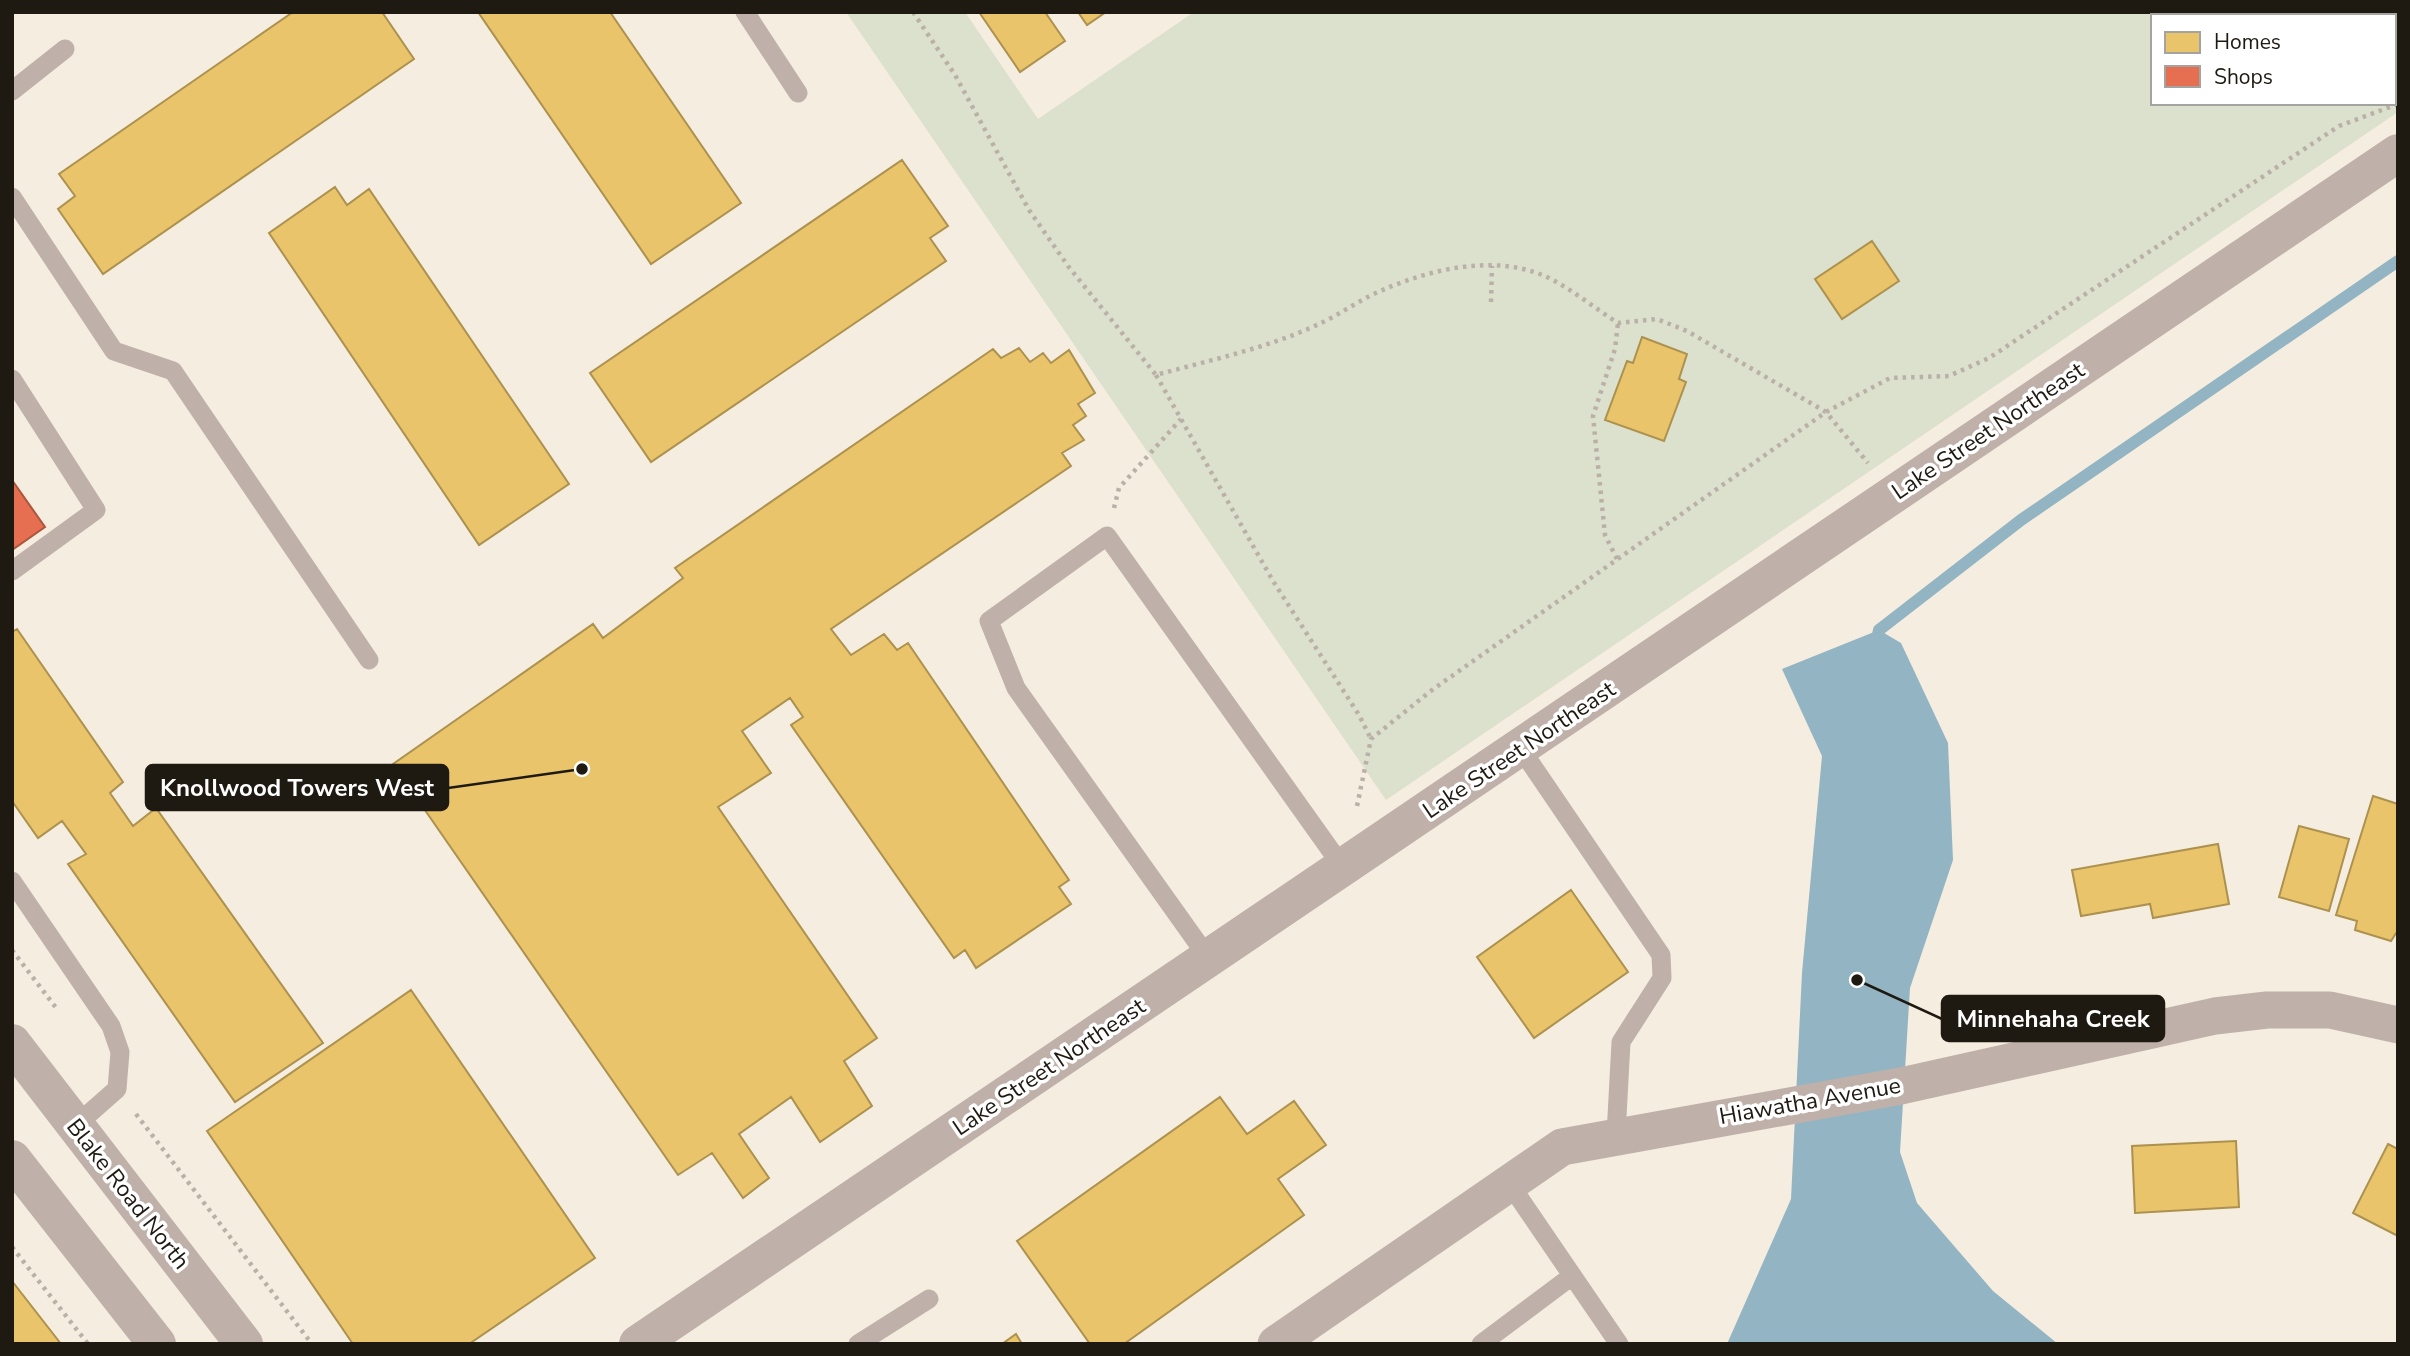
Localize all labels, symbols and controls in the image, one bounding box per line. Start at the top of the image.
legend [2151,14,2396,105]
text: Homes [2214,28,2281,56]
text: Shops [2214,63,2273,91]
street label: Lake Street Northeast [1886,354,2091,507]
street label: Lake Street Northeast [1417,673,1622,826]
callout: Knollwood Towers West [146,765,448,810]
text: Knollwood Towers West [160,772,435,804]
street label: Lake Street Northeast [947,990,1152,1143]
callout: Minnehaha Creek [1942,996,2164,1041]
text: Minnehaha Creek [1956,1003,2151,1035]
street label: Hiawatha Avenue [1717,1070,1903,1132]
street label: Blake Road North [59,1112,197,1276]

